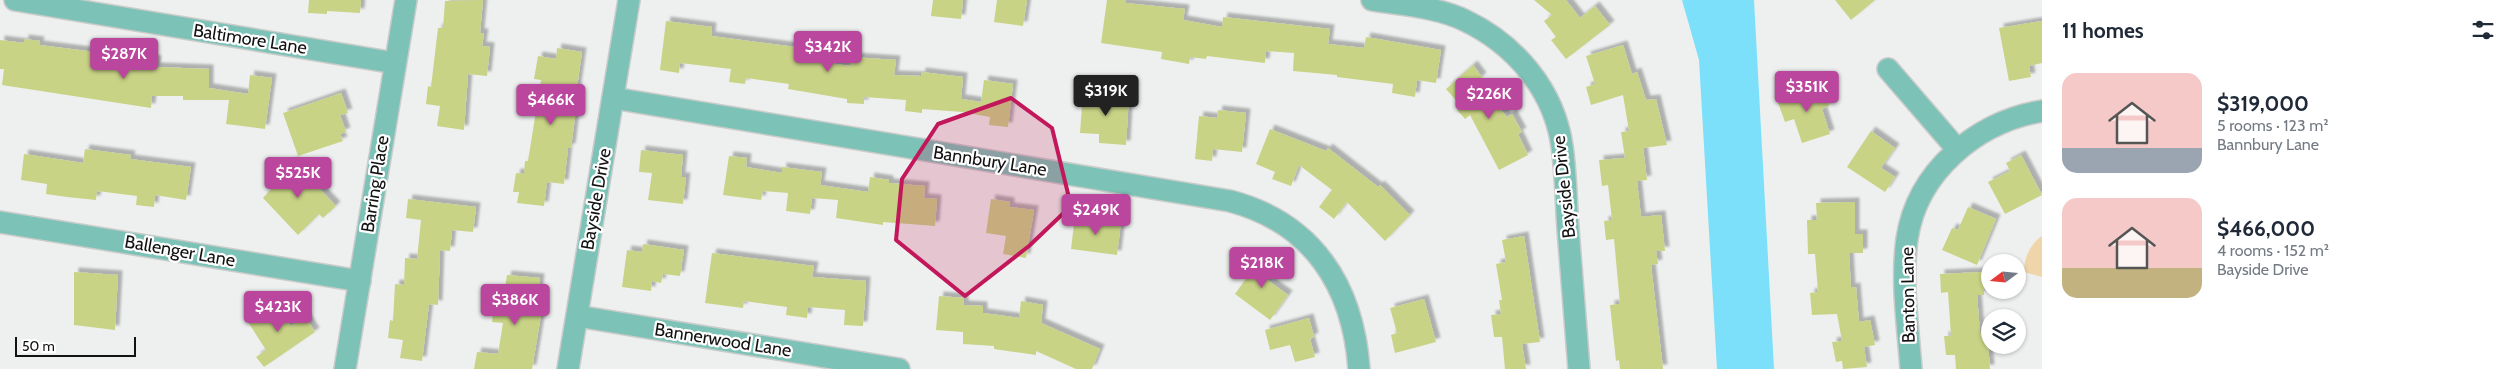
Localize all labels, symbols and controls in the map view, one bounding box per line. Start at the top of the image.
icon: filters [2469,16,2497,44]
text: 11 homes [2062,18,2144,43]
street label: Baltimore Lane [192,19,308,59]
pin: $342K [793,30,863,73]
text: $342K [805,37,851,56]
pin: $287K [89,38,159,80]
text: $287K [101,44,147,63]
pin: $351K [1772,70,1842,113]
pin: $319K [1071,74,1141,117]
text: $351K [1786,77,1828,96]
pin: $226K [1454,78,1524,120]
text: $319K [1085,81,1127,100]
pin: $466K [516,84,586,126]
text: $226K [1466,84,1512,103]
text: $466K [527,90,575,109]
text: $319,000 [2217,91,2309,116]
icon: home [2102,93,2162,153]
text: 5 rooms · 123 m² [2217,116,2329,135]
street label: Barring Place [356,134,394,234]
street label: Bayside Drive [1548,135,1580,239]
text: Bannbury Lane [2217,135,2319,154]
street label: Bannbury Lane [932,141,1048,181]
street label: Bayside Drive [576,146,616,252]
pin: $525K [263,156,333,199]
text: $525K [276,163,320,182]
pin: $249K [1061,194,1131,236]
text: $249K [1073,200,1119,219]
text: $466,000 [2217,216,2315,241]
icon: home [2102,218,2162,278]
street label: Ballenger Lane [123,230,237,272]
text: 4 rooms · 152 m² [2217,241,2329,260]
pin: $218K [1227,246,1297,289]
street label: Banton Lane [1896,247,1920,343]
text: $218K [1240,253,1284,272]
north arrow [1981,254,2026,299]
map controls [1981,254,2026,354]
text: Bayside Drive [2217,260,2309,279]
pin: $386K [480,284,550,326]
pin: $423K [243,290,313,333]
text: $386K [492,290,538,309]
text: $423K [255,297,301,316]
button: layers [1981,309,2026,354]
street label: Bannerwood Lane [653,318,793,362]
scale bar [15,334,136,357]
text: 50 m [22,337,55,355]

